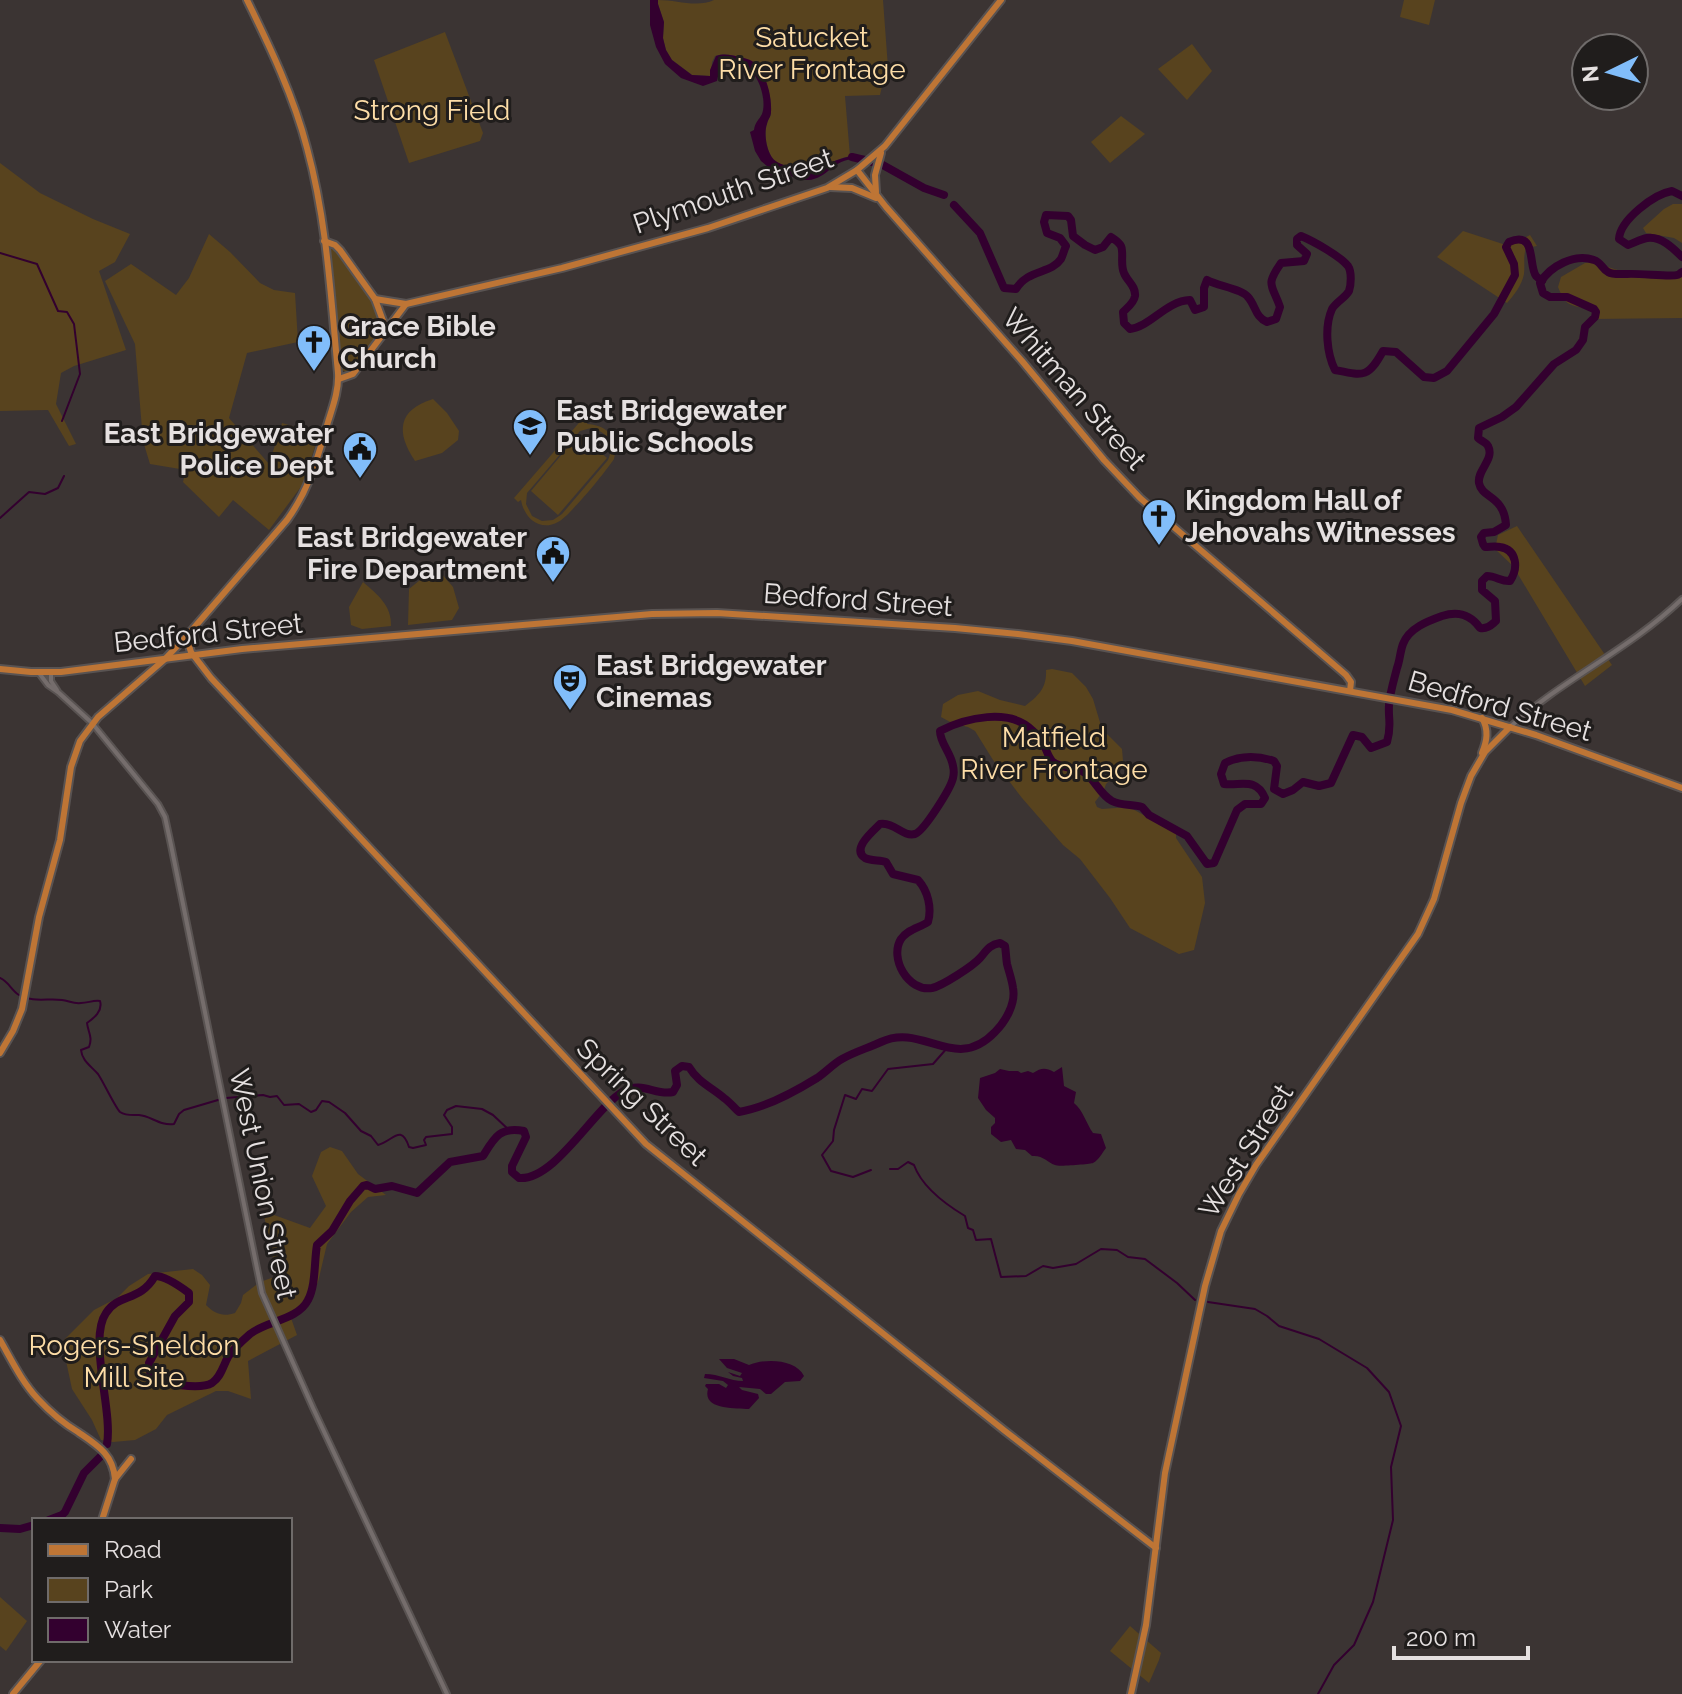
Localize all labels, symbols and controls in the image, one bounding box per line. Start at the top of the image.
park label: Satucket River Frontage [718,21,906,86]
north arrow [1570,32,1650,112]
text: N [1576,64,1604,83]
park label: Strong Field [354,94,511,127]
street label: Plymouth Street [629,141,838,241]
street label: Whitman Street [995,302,1154,477]
place label: Grace Bible Church [340,310,496,375]
church icon: Grace Bible Church [295,323,333,373]
place label: East Bridgewater Public Schools [556,394,787,459]
school or university icon: East Bridgewater Public Schools [511,407,549,457]
place label: East Bridgewater Police Dept [103,417,334,482]
public building icon: East Bridgewater Police Dept [341,430,379,480]
place label: Kingdom Hall of Jehovahs Witnesses [1185,484,1456,549]
church icon: Kingdom Hall of Jehovahs Witnesses [1140,497,1178,547]
place label: East Bridgewater Fire Department [296,521,527,586]
public building icon: East Bridgewater Fire Department [534,534,572,584]
street label: Bedford Street [762,577,954,623]
street label: Bedford Street [112,607,305,659]
place label: East Bridgewater Cinemas [596,649,827,714]
theatre icon: East Bridgewater Cinemas [551,662,589,712]
street label: Bedford Street [1404,664,1596,748]
park label: Matfield River Frontage [960,721,1148,786]
street label: Spring Street [570,1032,715,1173]
street label: West Union Street [222,1066,304,1303]
street label: West Street [1192,1077,1300,1224]
park label: Rogers-Sheldon Mill Site [28,1329,240,1394]
legend [32,1518,292,1662]
text: Road [104,1535,162,1564]
text: Park [104,1575,153,1604]
scale bar [1394,1610,1528,1660]
text: Water [104,1615,172,1644]
text: 200 m [1406,1623,1476,1652]

